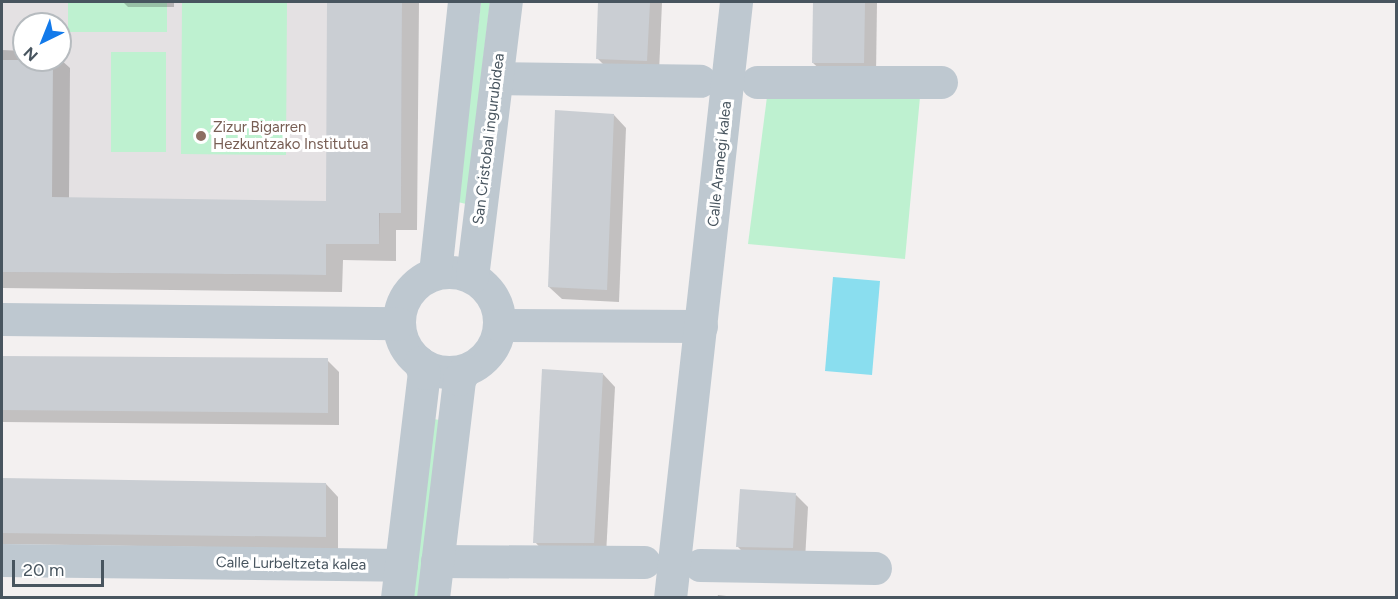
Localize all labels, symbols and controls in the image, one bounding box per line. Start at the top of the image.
north arrow [12,12,72,72]
text: N [20,43,42,65]
street label: San Cristobal ingurubidea [470,52,508,226]
street label: Calle Aranegi kalea [704,100,736,228]
place label: Zizur Bigarren Hezkuntzako Institutua [213,118,368,153]
marker: Zizur Bigarren Hezkuntzako Institutua [194,129,208,143]
scale bar [15,548,106,586]
street label: Calle Lurbeltzeta kalea [216,554,366,574]
text: 20 m [23,559,64,581]

